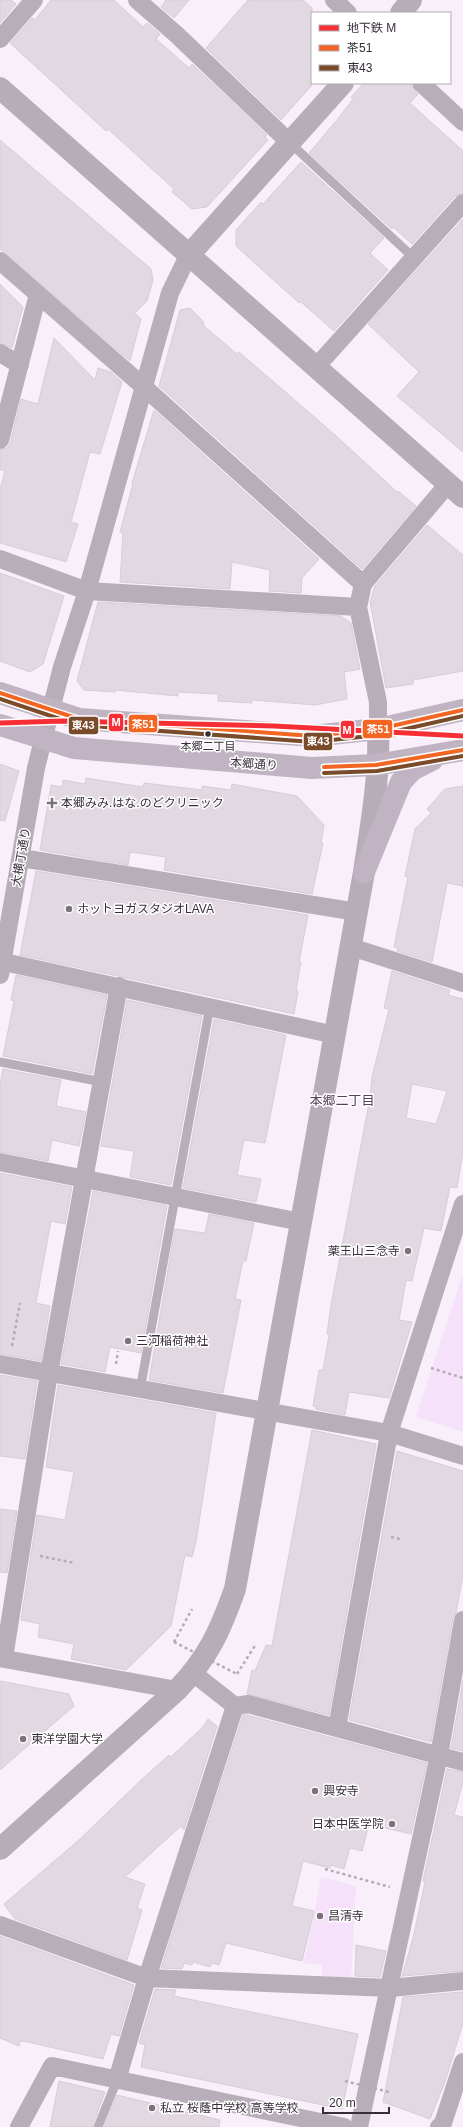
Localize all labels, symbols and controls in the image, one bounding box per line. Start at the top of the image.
legend [311,12,451,84]
text: 地下鉄 M [347,21,396,35]
text: 茶51 [347,41,373,55]
text: 東43 [347,61,373,75]
line badge: M [108,713,124,732]
line badge: 茶51 [128,714,158,733]
line badge: 東43 [68,716,99,735]
text: M [111,716,121,728]
text: 茶51 [131,718,155,730]
text: 東43 [71,719,95,731]
line badge: 茶51 [362,719,393,739]
line badge: M [340,720,355,739]
text: 茶51 [366,723,390,735]
text: M [342,724,352,736]
marker: 本郷二丁目 [203,729,213,739]
line badge: 東43 [303,732,333,751]
text: 東43 [306,735,330,747]
place label: 本郷二丁目 [181,740,236,752]
street label: 本郷通り [230,755,278,773]
place label: 本郷みみ.はな.のどクリニック [61,796,224,810]
marker: 本郷みみ.はな.のどクリニック [46,797,58,809]
street label: 大横丁通り [9,826,33,888]
place label: ホットヨガスタジオLAVA [77,902,214,916]
marker: ホットヨガスタジオLAVA [64,904,74,914]
district label: 本郷二丁目 [309,1093,375,1108]
place label: 薬王山三念寺 [328,1244,400,1258]
marker: 薬王山三念寺 [403,1246,413,1256]
place label: 三河稲荷神社 [136,1334,208,1348]
marker: 三河稲荷神社 [123,1336,133,1346]
place label: 東洋学園大学 [31,1732,103,1746]
marker: 東洋学園大学 [18,1734,28,1744]
place label: 興安寺 [323,1784,359,1798]
marker: 興安寺 [310,1786,320,1796]
place label: 日本中医学院 [312,1817,384,1831]
marker: 日本中医学院 [387,1819,397,1829]
place label: 昌清寺 [328,1909,364,1923]
marker: 昌清寺 [315,1911,325,1921]
scale bar [323,2089,389,2115]
text: 20 m [329,2096,356,2110]
place label: 私立 桜蔭中学校 高等学校 [160,2101,299,2115]
marker: 私立 桜蔭中学校 高等学校 [147,2103,157,2113]

